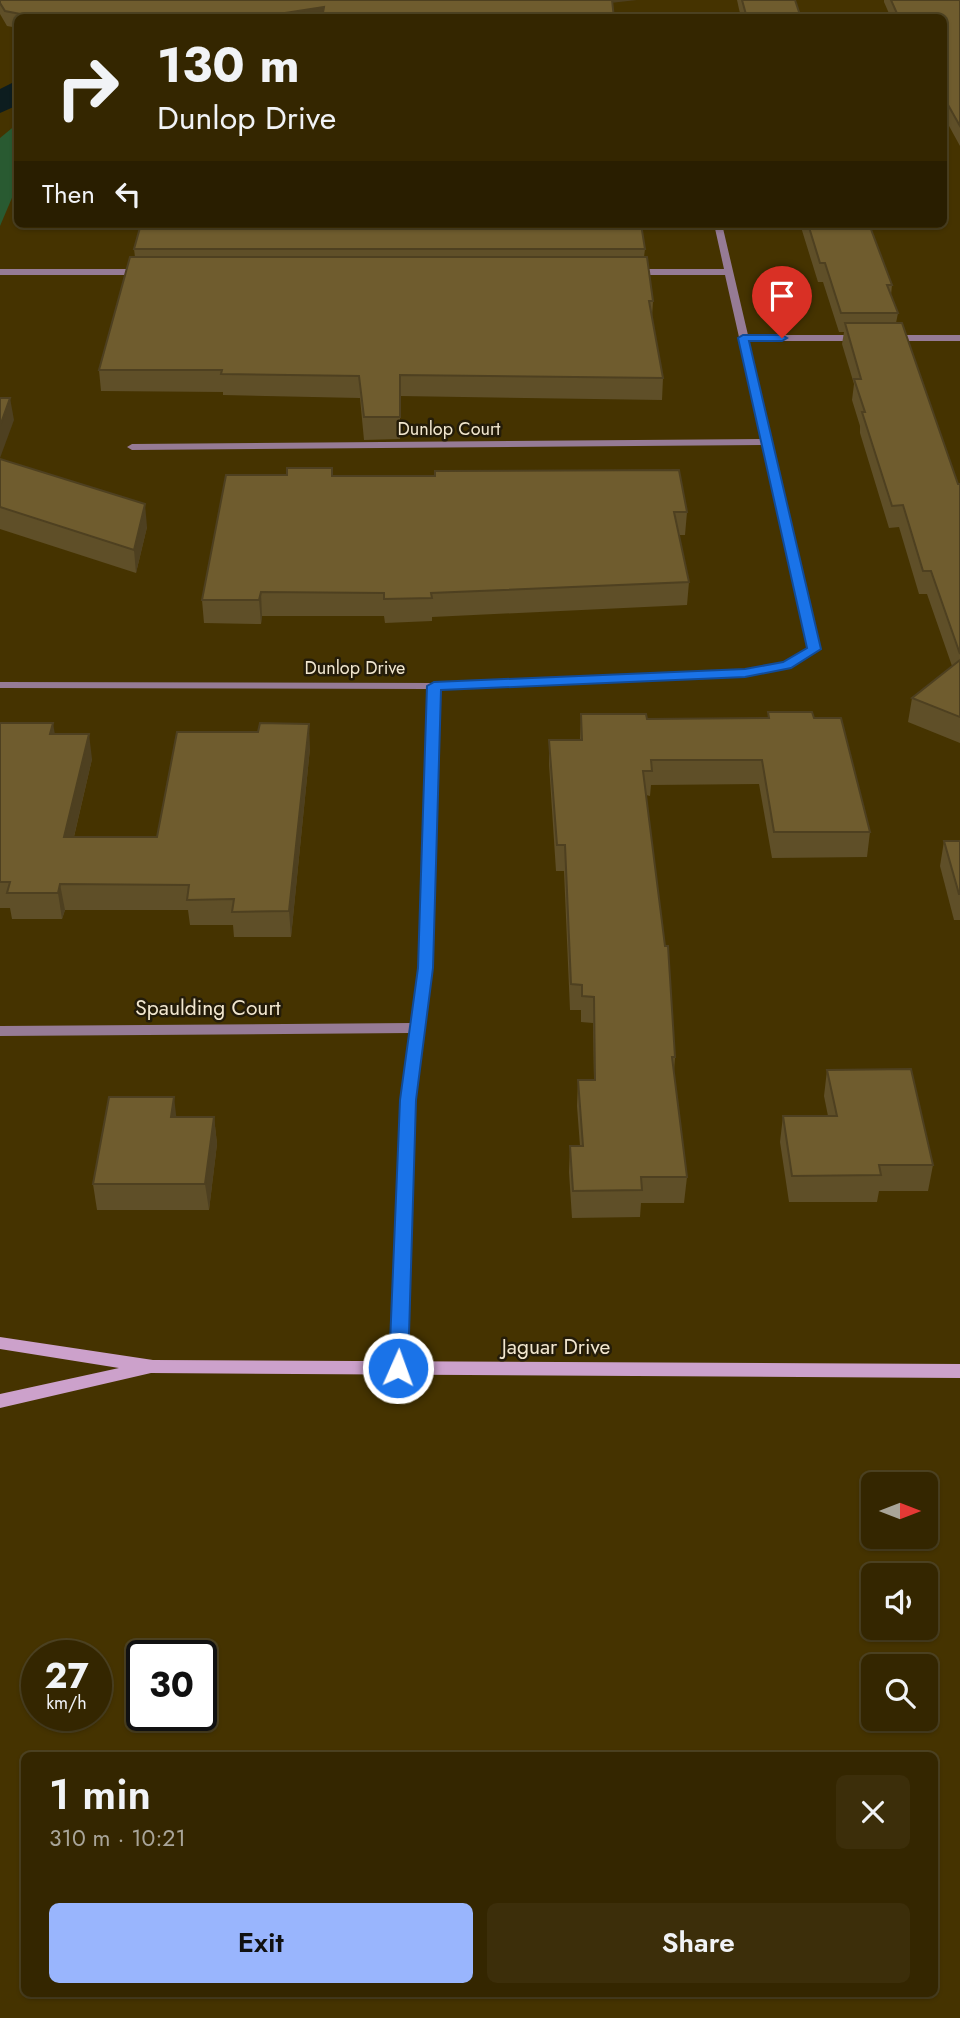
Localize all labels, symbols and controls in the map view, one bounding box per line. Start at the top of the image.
text: 130 m [157,30,300,100]
icon: right [42,42,133,133]
text: Dunlop Drive [157,95,336,141]
text: Then [42,175,95,213]
icon: left [109,175,147,213]
pin [752,266,812,338]
icon: arrive [763,277,801,315]
street label: Dunlop Court [398,416,501,442]
street label: Dunlop Drive [305,655,405,681]
street label: Spaulding Court [135,993,281,1023]
position arrow [361,1331,435,1405]
street label: Jaguar Drive [499,1332,610,1362]
north arrow [861,1472,938,1549]
map controls [861,1472,938,1731]
button: sound [861,1563,938,1640]
speed limit sign: 30 [126,1640,217,1731]
text: 27 [44,1651,89,1701]
button: search [861,1654,938,1731]
text: km/h [46,1690,87,1716]
text: 1 min [49,1764,151,1825]
button: close [836,1775,910,1849]
text: 310 m · 10:21 [49,1821,186,1855]
button: Exit [49,1903,473,1983]
button: Share [487,1903,910,1983]

